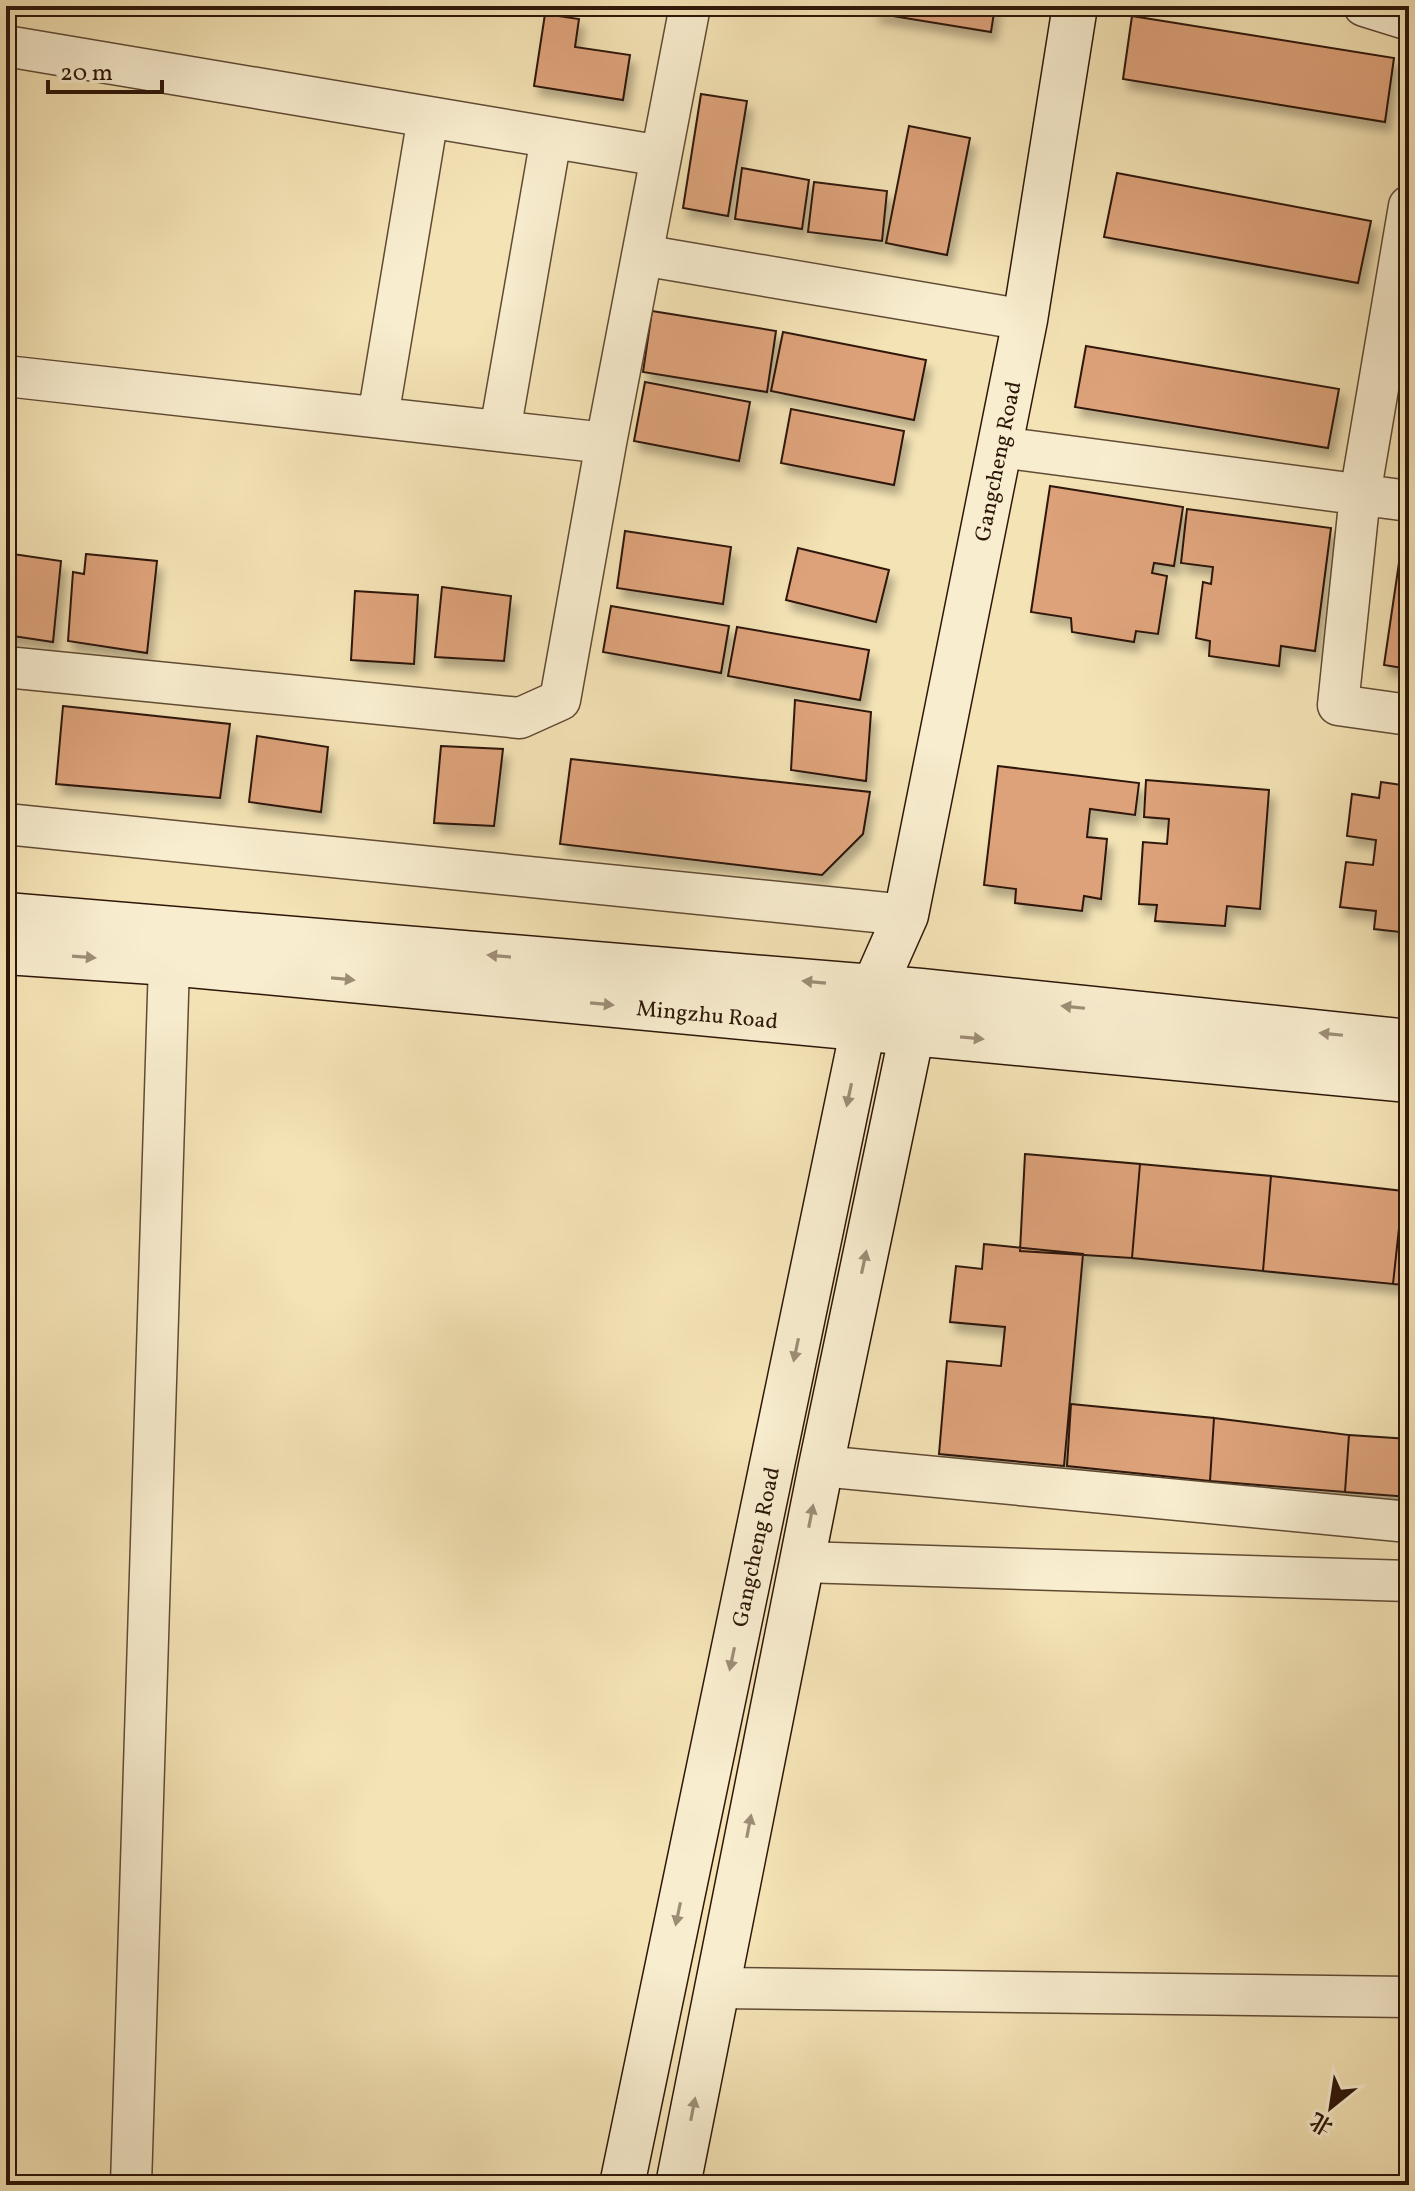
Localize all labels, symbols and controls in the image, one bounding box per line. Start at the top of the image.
scale bar [48,44,162,94]
text: 20 m [60,57,113,91]
street label: Gangcheng Road [968,379,1030,544]
one-way arrow [486,949,511,962]
one-way arrow [72,951,97,964]
one-way arrow [331,973,356,986]
one-way arrow [801,976,826,989]
street label: Mingzhu Road [635,994,779,1038]
one-way arrow [590,997,615,1010]
one-way arrow [1060,1000,1085,1013]
one-way arrow [1318,1027,1343,1040]
one-way arrow [960,1032,985,1045]
one-way arrow [842,1083,855,1108]
one-way arrow [858,1249,871,1274]
one-way arrow [789,1338,802,1363]
street label: Gangcheng Road [726,1464,789,1630]
one-way arrow [806,1504,818,1529]
one-way arrow [725,1647,737,1672]
one-way arrow [744,1813,756,1838]
one-way arrow [671,1901,684,1926]
north arrow [1291,2067,1371,2147]
one-way arrow [687,2096,700,2121]
text: 北 [1305,2103,1340,2141]

